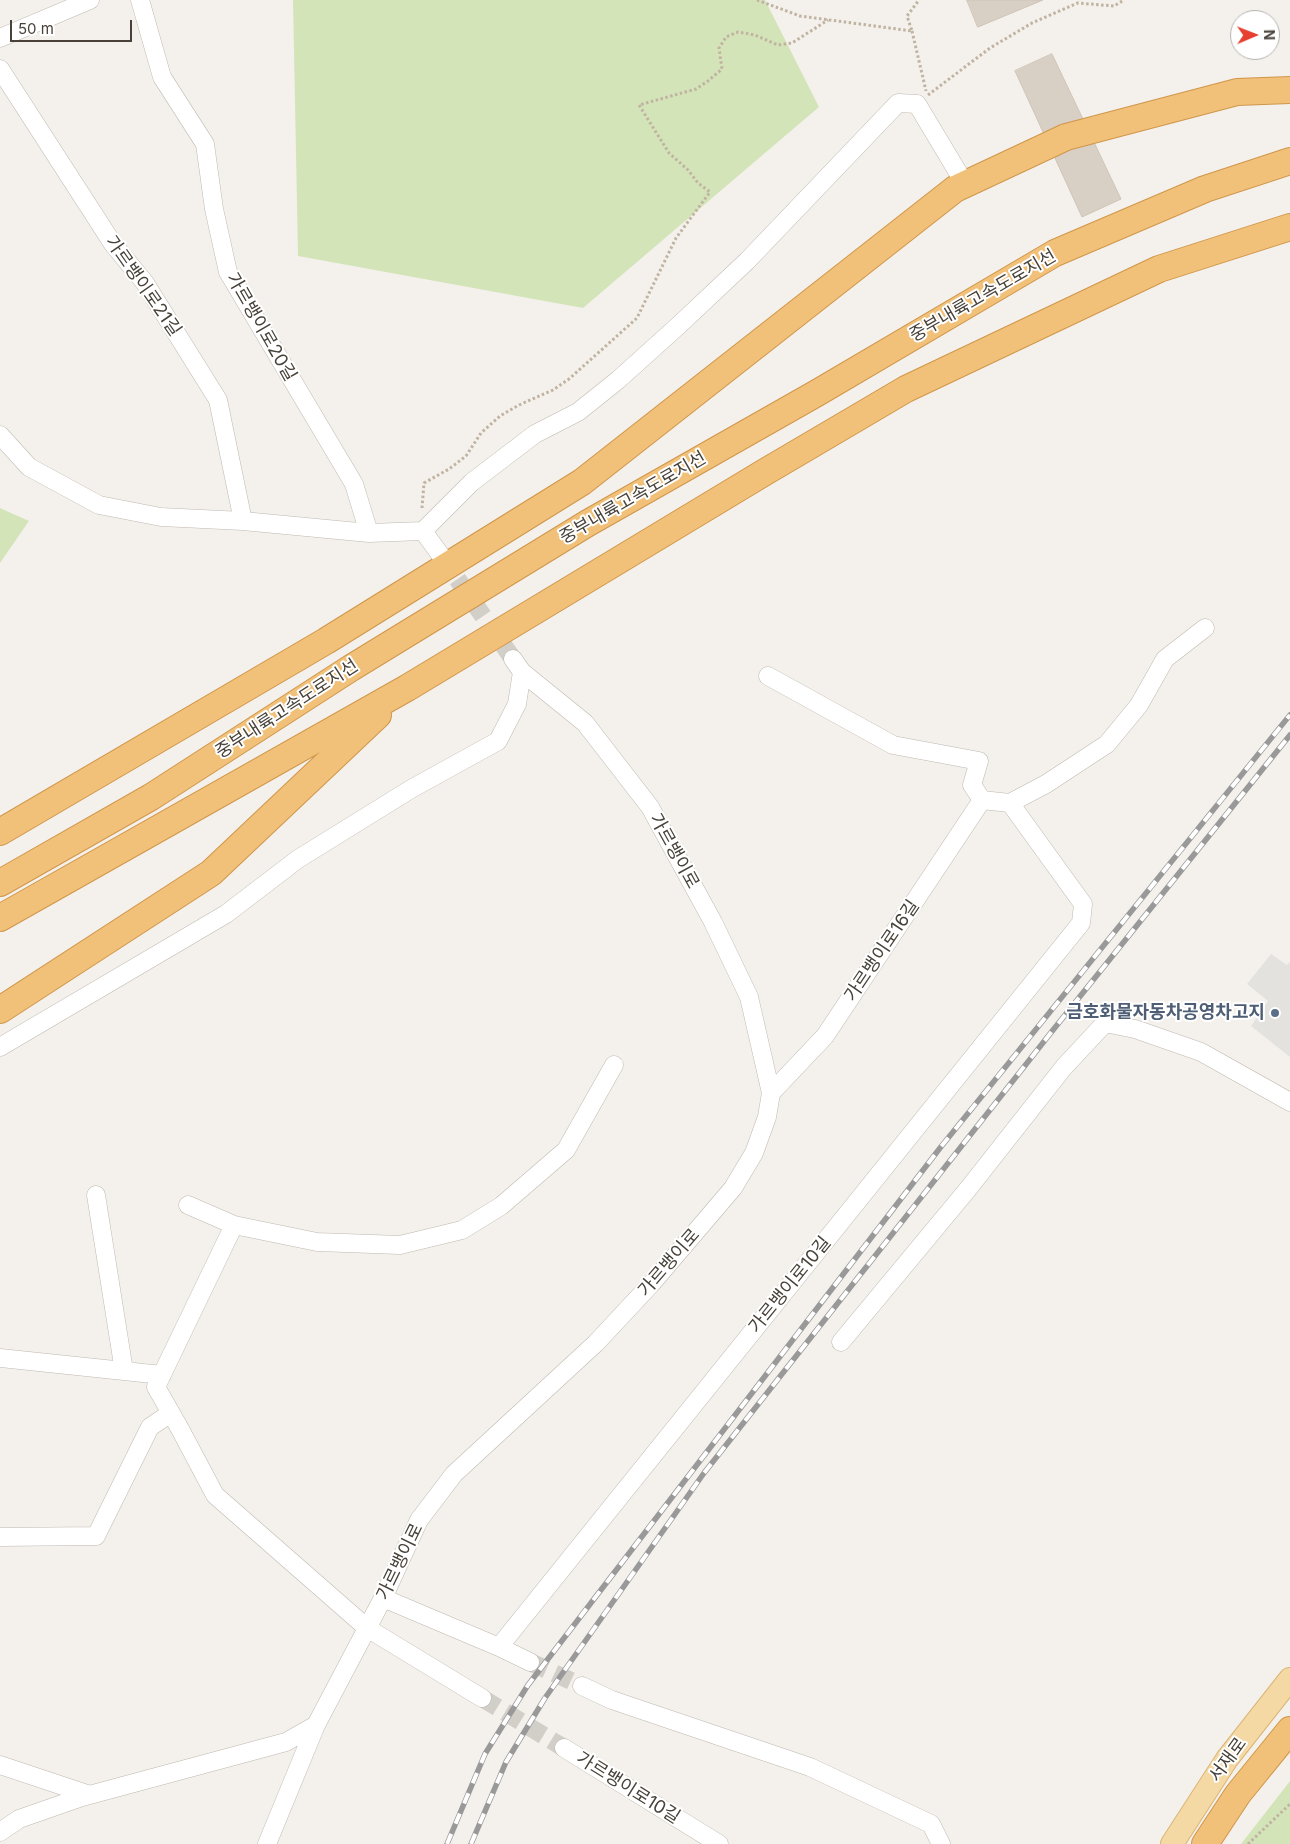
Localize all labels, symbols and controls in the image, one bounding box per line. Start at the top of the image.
scale bar [12,10,135,42]
north arrow [1230,10,1280,60]
text: 50 m [18,19,54,38]
text: N [1261,29,1278,40]
street label: 가르뱅이로21길 [100,232,186,340]
street label: 중부내륙고속도로지선 [906,245,1060,347]
street label: 가르뱅이로20길 [221,269,301,385]
street label: 중부내륙고속도로지선 [556,447,710,549]
street label: 중부내륙고속도로지선 [212,655,362,763]
street label: 가르뱅이로 [644,810,704,892]
street label: 가르뱅이로16길 [840,896,924,1006]
place label: 금호화물자동차공영차고지 [1066,1002,1265,1024]
marker: 금호화물자동차공영차고지 [1269,1007,1281,1019]
street label: 가르뱅이로 [634,1225,704,1301]
street label: 가르뱅이로10길 [744,1232,836,1338]
street label: 가르뱅이로 [372,1520,428,1604]
street label: 서재로 [1205,1734,1251,1786]
street label: 가르뱅이로10길 [572,1748,684,1828]

